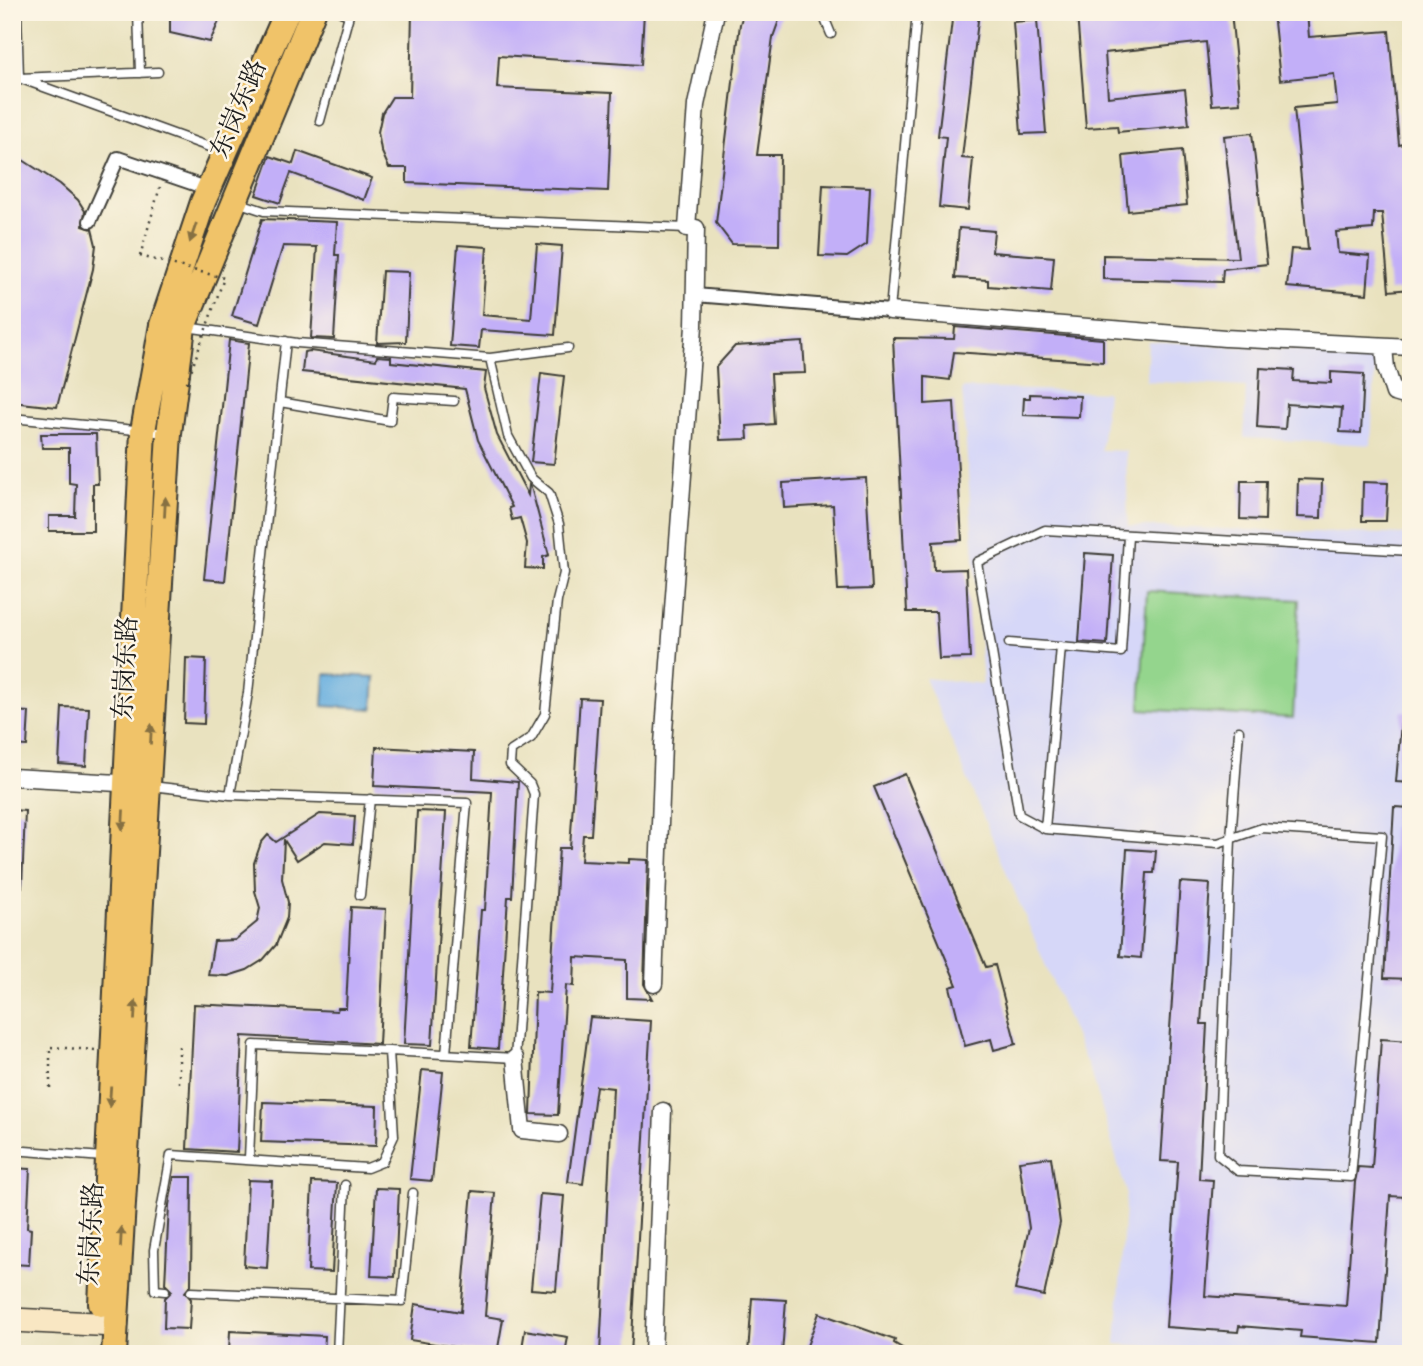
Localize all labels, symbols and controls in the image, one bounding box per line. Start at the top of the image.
street label: 东岗东路 [203,55,275,163]
one-way arrow [187,222,198,243]
one-way arrow [160,495,171,517]
street label: 东岗东路 [107,615,145,721]
one-way arrow [146,722,157,744]
one-way arrow [118,810,129,832]
one-way arrow [130,998,141,1020]
one-way arrow [104,1086,115,1108]
street label: 东岗东路 [73,1181,111,1287]
one-way arrow [116,1225,127,1247]

